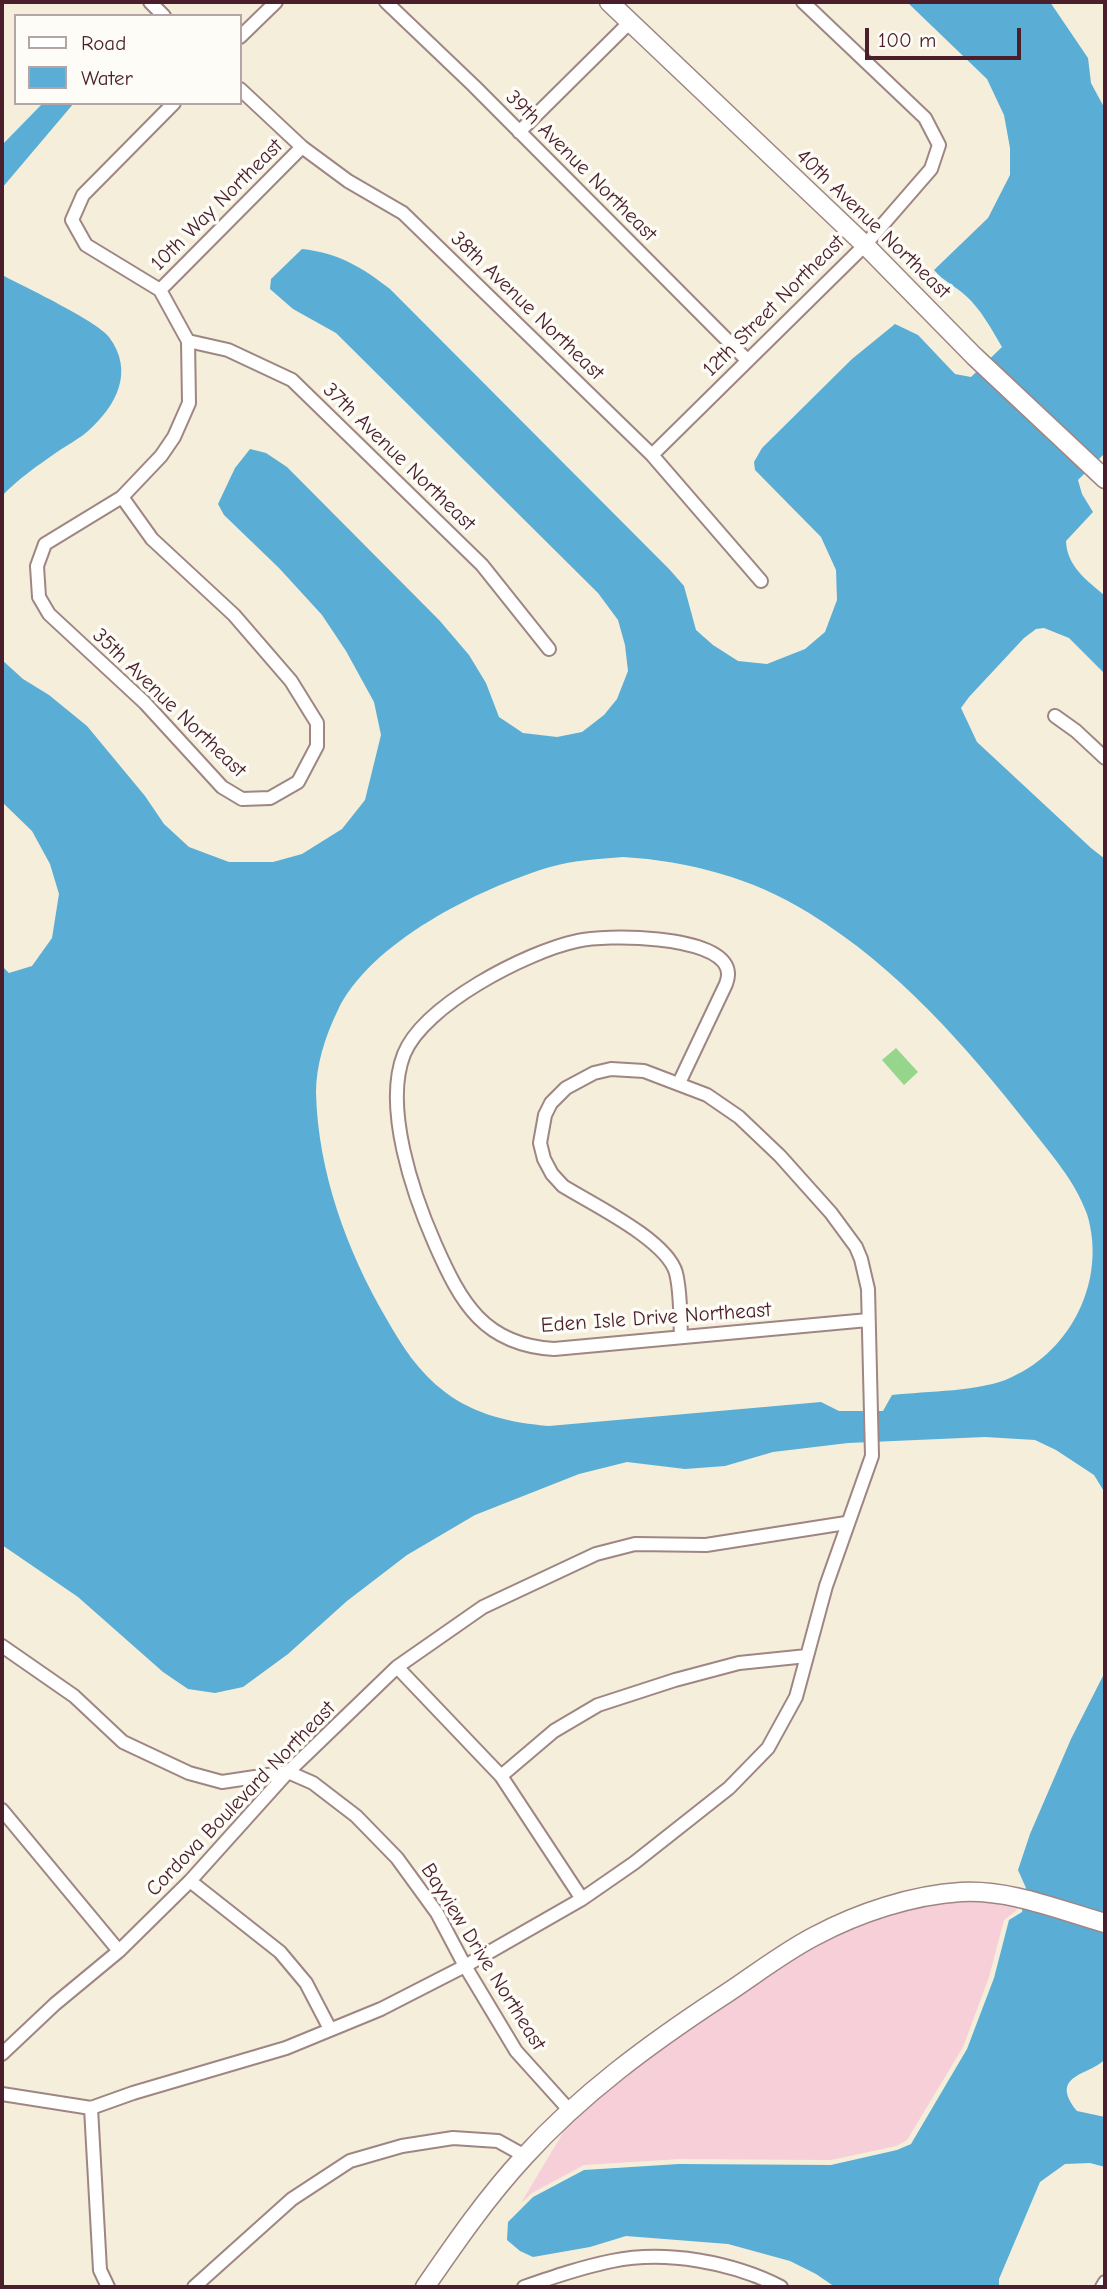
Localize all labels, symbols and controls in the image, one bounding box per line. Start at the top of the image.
legend [14,14,242,105]
scale bar [869,14,1025,58]
text: 100 m [878,28,936,52]
text: Road [81,31,126,55]
text: Water [81,66,133,90]
street label: 39th Avenue Northeast [500,85,662,247]
street label: 10th Way Northeast [146,134,288,276]
street label: 40th Avenue Northeast [791,144,955,304]
street label: 38th Avenue Northeast [445,226,609,386]
street label: 12th Street Northeast [698,230,850,382]
street label: 37th Avenue Northeast [317,378,481,536]
street label: 35th Avenue Northeast [87,623,251,783]
street label: Eden Isle Drive Northeast [540,1297,772,1339]
street label: Cordova Boulevard Northeast [141,1696,341,1902]
street label: Bayview Drive Northeast [415,1859,551,2055]

